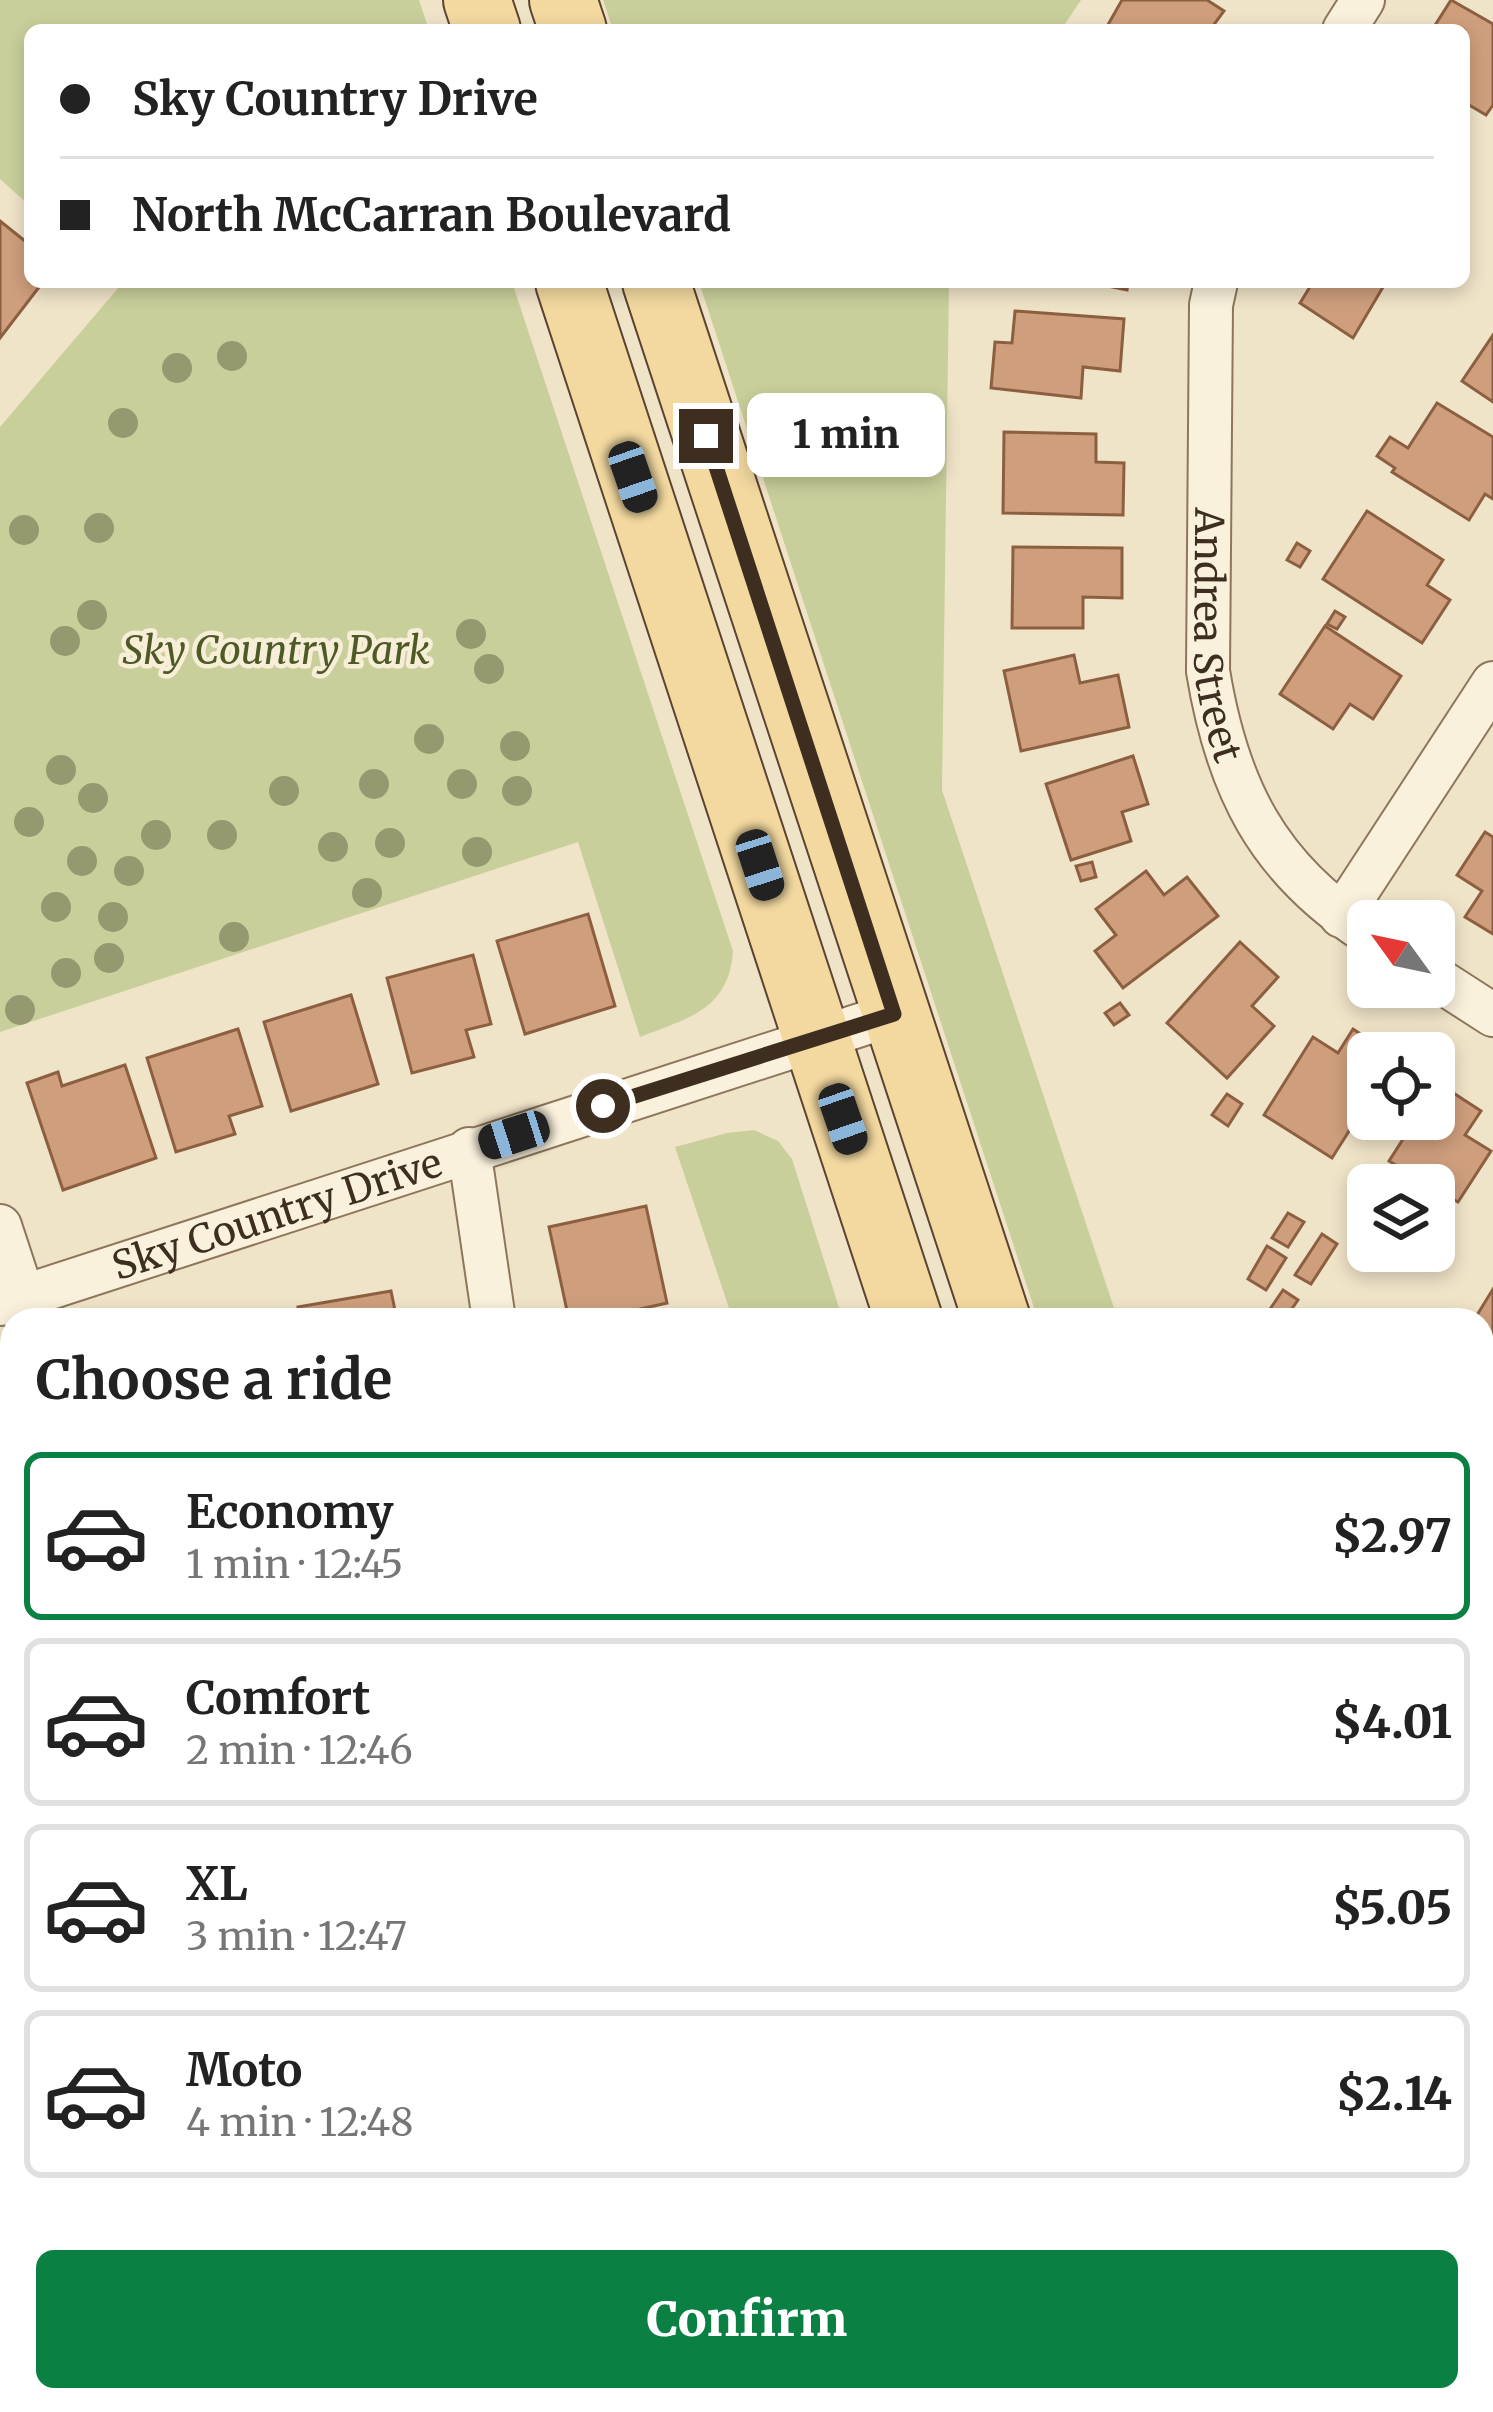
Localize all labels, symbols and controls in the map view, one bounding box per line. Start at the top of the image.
text: Sky Country Drive [132,71,538,127]
text: North McCarran Boulevard [132,187,731,243]
callout: 1 min [748,394,946,478]
route end [679,409,733,463]
text: 1 min [793,410,899,459]
car [604,437,662,517]
street label: Andrea Street [1183,506,1253,768]
park label: Sky Country Park [122,626,430,675]
car [732,825,788,905]
north arrow [1347,900,1455,1008]
map controls [1347,900,1455,1272]
button: locate [1347,1032,1455,1140]
route start [576,1079,630,1133]
car [814,1079,872,1159]
car [474,1107,554,1163]
street label: Sky Country Drive [106,1138,448,1291]
button: layers [1347,1164,1455,1272]
text: Choose a ride [36,1346,392,1414]
icon: car [42,1482,150,1590]
text: Economy [186,1484,394,1540]
text: $2.97 [1332,1508,1452,1564]
text: 1 min · 12:45 [186,1540,403,1589]
icon: car [42,1668,150,1776]
text: Comfort [186,1670,370,1726]
text: $4.01 [1332,1694,1452,1750]
text: 2 min · 12:46 [186,1726,413,1775]
icon: car [42,1854,150,1962]
text: XL [186,1856,248,1912]
text: $5.05 [1332,1880,1452,1936]
text: 3 min · 12:47 [186,1912,407,1961]
icon: car [42,2040,150,2148]
text: Moto [186,2042,302,2098]
text: $2.14 [1336,2066,1452,2122]
text: 4 min · 12:48 [186,2098,414,2147]
button: Confirm [36,2250,1458,2388]

